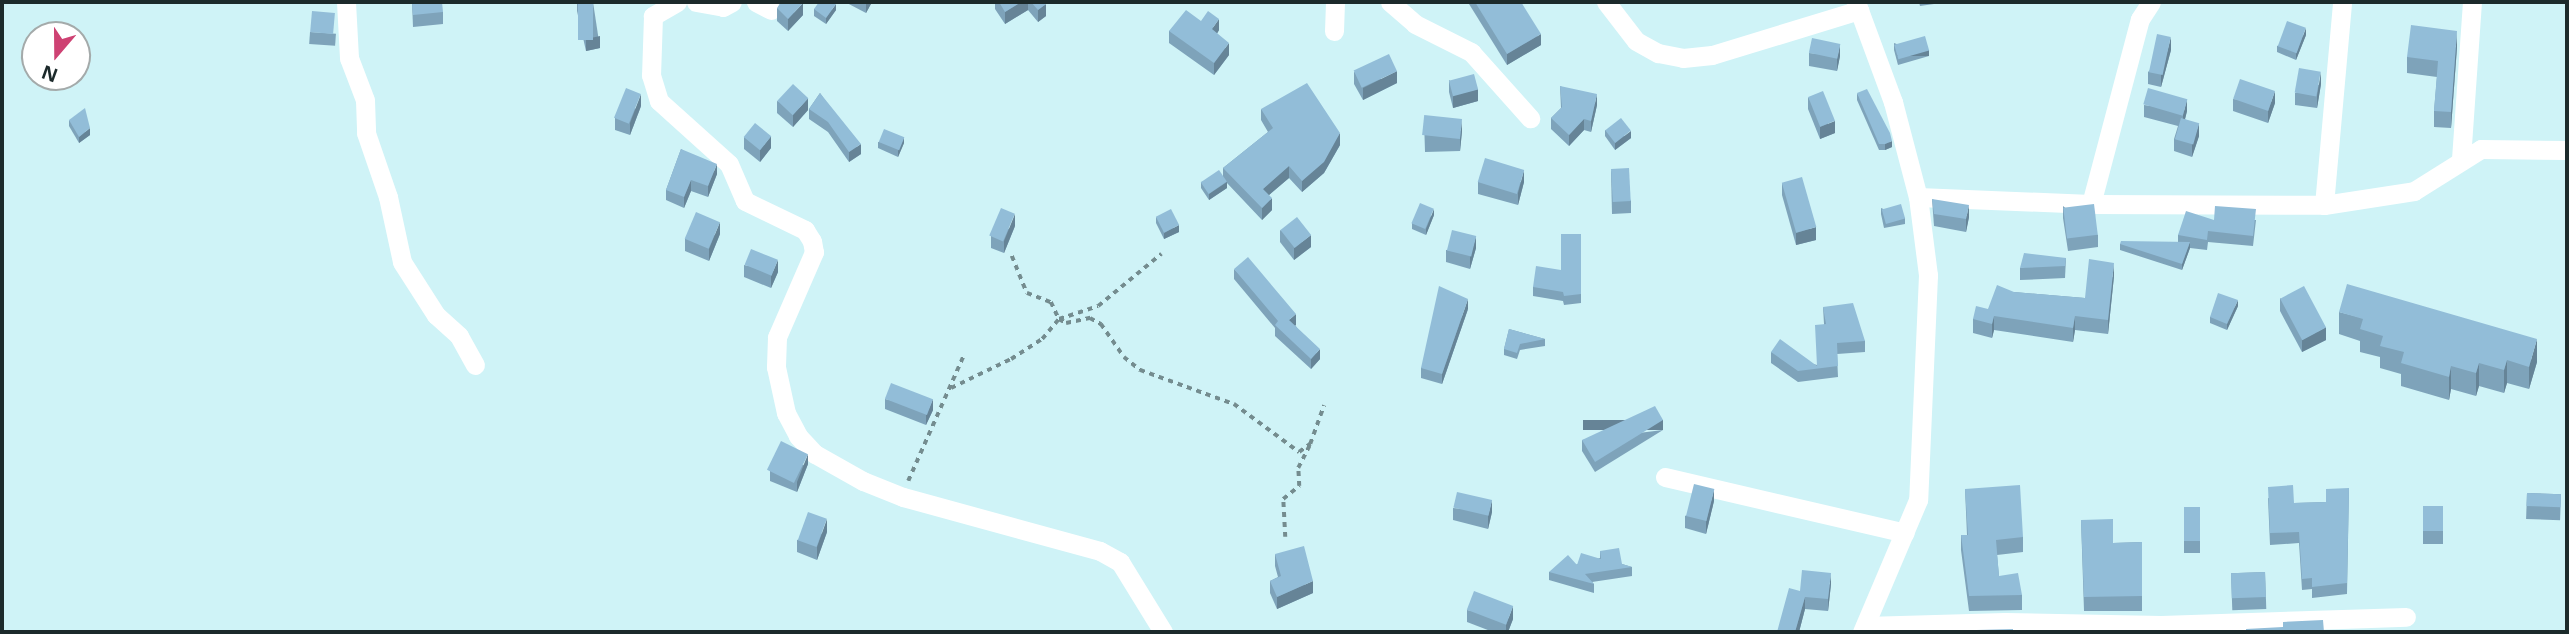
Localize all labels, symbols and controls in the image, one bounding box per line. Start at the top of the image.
north arrow [21,21,91,91]
text: N [38,59,61,89]

